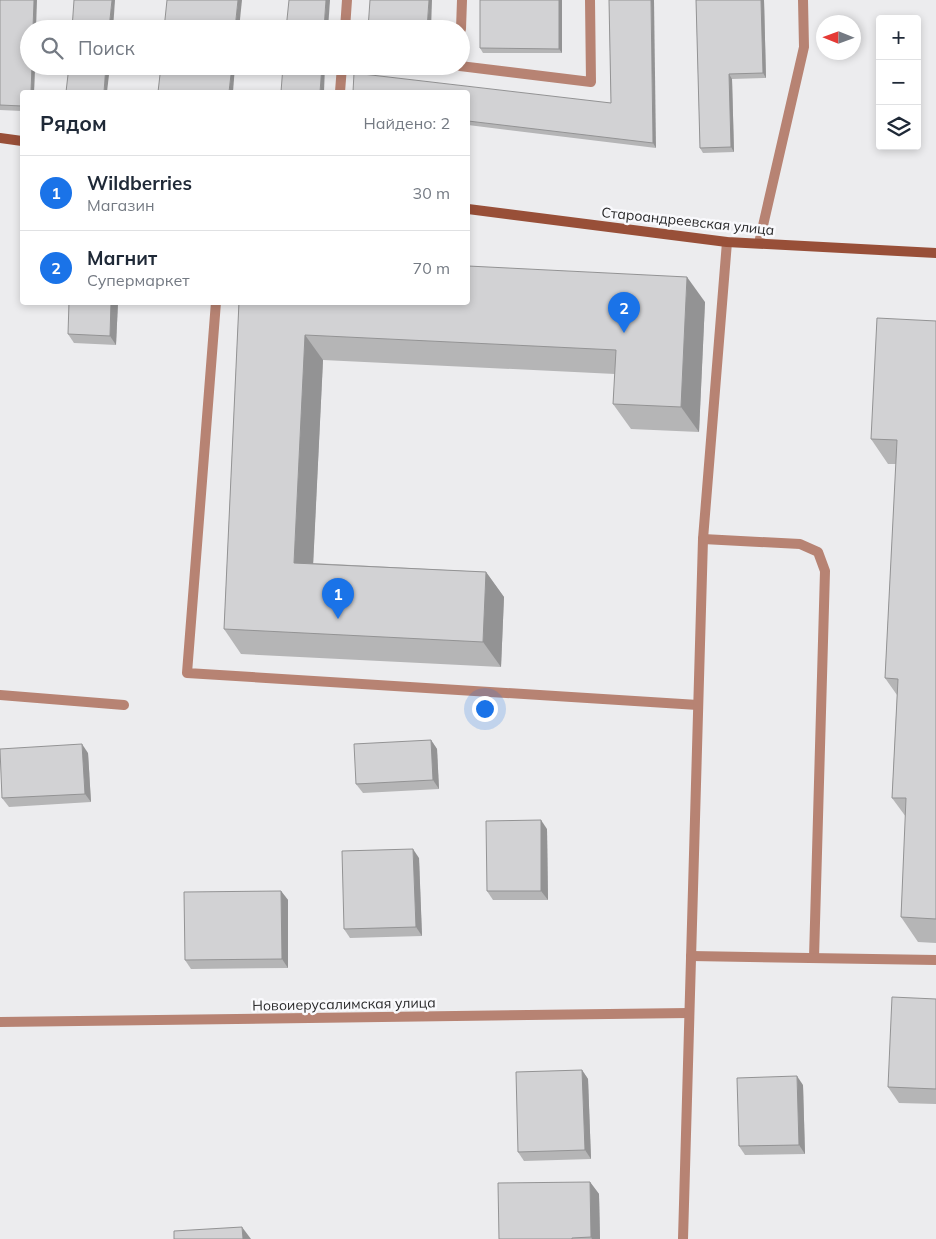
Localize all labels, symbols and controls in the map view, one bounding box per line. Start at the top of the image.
north arrow [816,15,861,60]
map controls [876,15,921,150]
button: + [876,15,921,60]
search box [20,20,470,75]
icon: search [38,34,66,62]
text: Поиск [78,36,135,60]
button: − [876,60,921,105]
button: layers [876,105,921,150]
text: Рядом [40,110,107,136]
text: Найдено: 2 [364,113,450,133]
text: Wildberries [87,171,192,195]
text: 1 [51,183,61,203]
text: 30 m [413,183,450,203]
text: Магазин [87,195,155,215]
street label: Староандреевская улица [601,203,775,239]
text: Магнит [87,246,157,270]
text: 2 [51,258,61,278]
text: 70 m [413,258,450,278]
text: Супермаркет [87,270,190,290]
pin: 2 [608,292,640,333]
pin: 1 [322,578,354,619]
your location [472,696,498,722]
street label: Новоиерусалимская улица [252,993,436,1015]

